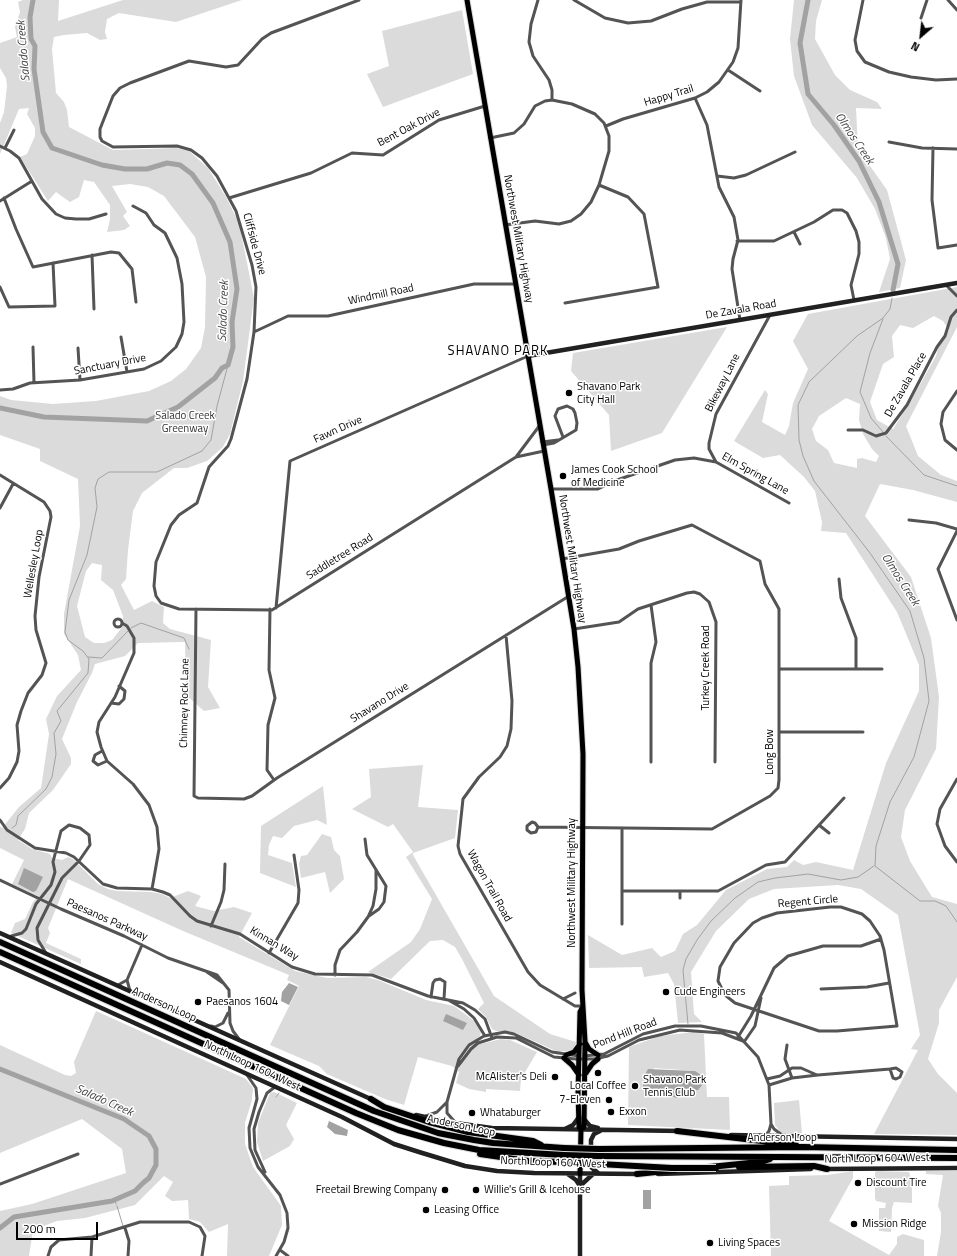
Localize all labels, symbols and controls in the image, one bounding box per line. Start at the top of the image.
north arrow [901,16,941,56]
water label: Salado Creek [14,20,34,82]
text: N [908,38,922,55]
street label: Happy Trail [643,82,695,110]
street label: Bent Oak Drive [375,106,443,150]
water label: Olmos Creek [831,110,877,168]
street label: Northwest Military Highway [500,174,536,304]
street label: Cliffside Drive [239,212,269,276]
water label: Salado Creek [216,280,232,342]
street label: Windmill Road [347,282,415,308]
street label: De Zavala Road [705,297,777,323]
district label: SHAVANO PARK [448,344,548,360]
street label: De Zavala Place [882,350,930,420]
street label: Sanctuary Drive [73,352,147,378]
street label: Bikeway Lane [703,352,743,414]
place label: Shavano Park City Hall [577,380,640,406]
marker: Shavano Park City Hall [564,388,574,398]
park label: Salado Creek Greenway [155,409,215,435]
street label: Fawn Drive [312,413,364,447]
street label: Elm Spring Lane [719,450,791,498]
place label: James Cook School of Medicine [571,463,658,489]
marker: James Cook School of Medicine [558,471,568,481]
street label: Northwest Military Highway [555,494,589,624]
street label: Wellesley Loop [21,529,47,599]
street label: Saddletree Road [304,531,376,583]
water label: Olmos Creek [878,551,922,609]
street label: Turkey Creek Road [699,625,713,711]
street label: Chimney Rock Lane [178,658,192,748]
street label: Shavano Drive [348,680,412,726]
street label: Long Bow [763,729,777,775]
street label: Northwest Military Highway [565,818,579,948]
street label: Wagon Trail Road [464,848,514,924]
street label: Regent Circle [777,893,839,911]
street label: Paesanos Parkway [64,896,150,944]
street label: Kinnan Way [247,924,301,964]
street label: Anderson Loop [130,985,198,1025]
place label: Cude Engineers [674,985,745,999]
marker: Cude Engineers [661,987,671,997]
place label: Paesanos 1604 [206,995,278,1009]
marker: Paesanos 1604 [193,997,203,1007]
street label: Pond Hill Road [591,1016,659,1052]
street label: North Loop 1604 West [201,1038,303,1094]
marker: Local Coffee [593,1068,603,1078]
place label: McAlister's Deli [476,1070,547,1084]
marker: McAlister's Deli [550,1072,560,1082]
place label: Shavano Park Tennis Club [643,1073,706,1099]
place label: Local Coffee [570,1079,626,1093]
marker: Shavano Park Tennis Club [630,1081,640,1091]
water label: Salado Creek [73,1082,135,1120]
place label: 7-Eleven [559,1093,601,1107]
marker: 7-Eleven [604,1095,614,1105]
place label: Exxon [619,1105,647,1119]
place label: Whataburger [480,1106,541,1120]
marker: Exxon [606,1107,616,1117]
marker: Whataburger [467,1108,477,1118]
street label: Anderson Loop [426,1112,496,1140]
street label: Anderson Loop [747,1131,817,1145]
street label: North Loop 1604 West [824,1151,930,1167]
street label: North Loop 1604 West [500,1155,606,1171]
place label: Discount Tire [866,1176,927,1190]
marker: Discount Tire [853,1178,863,1188]
place label: Freetail Brewing Company [316,1183,437,1197]
place label: Willie's Grill & Icehouse [484,1183,590,1197]
marker: Freetail Brewing Company [440,1185,450,1195]
marker: Willie's Grill & Icehouse [471,1185,481,1195]
place label: Leasing Office [434,1203,499,1217]
marker: Leasing Office [421,1205,431,1215]
scale bar [18,1214,100,1240]
place label: Mission Ridge [862,1217,927,1231]
text: 200 m [23,1219,56,1238]
marker: Mission Ridge [849,1219,859,1229]
place label: Living Spaces [718,1236,780,1250]
marker: Living Spaces [705,1238,715,1248]

